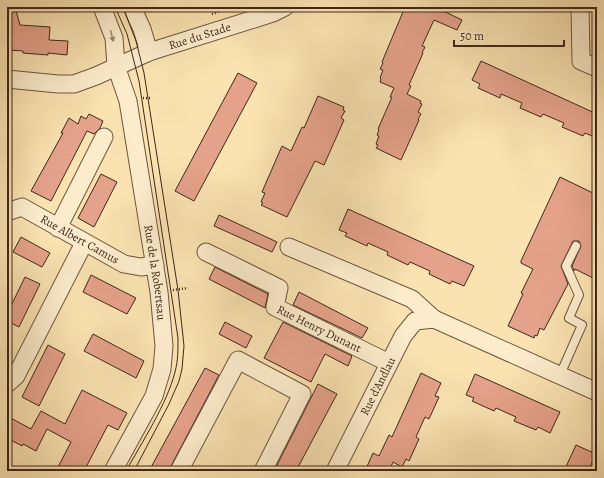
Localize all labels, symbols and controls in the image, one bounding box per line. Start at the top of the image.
street label: Rue du Stade [167,19,233,53]
scale bar [454,22,564,48]
text: 50 m [460,28,484,44]
one-way arrow [110,30,116,42]
street label: Rue Albert Camus [38,211,122,268]
street label: Rue de la Robertsau [140,224,170,321]
street label: Rue Henry Dunant [274,301,364,356]
street label: Rue d'Andlau [356,354,399,418]

